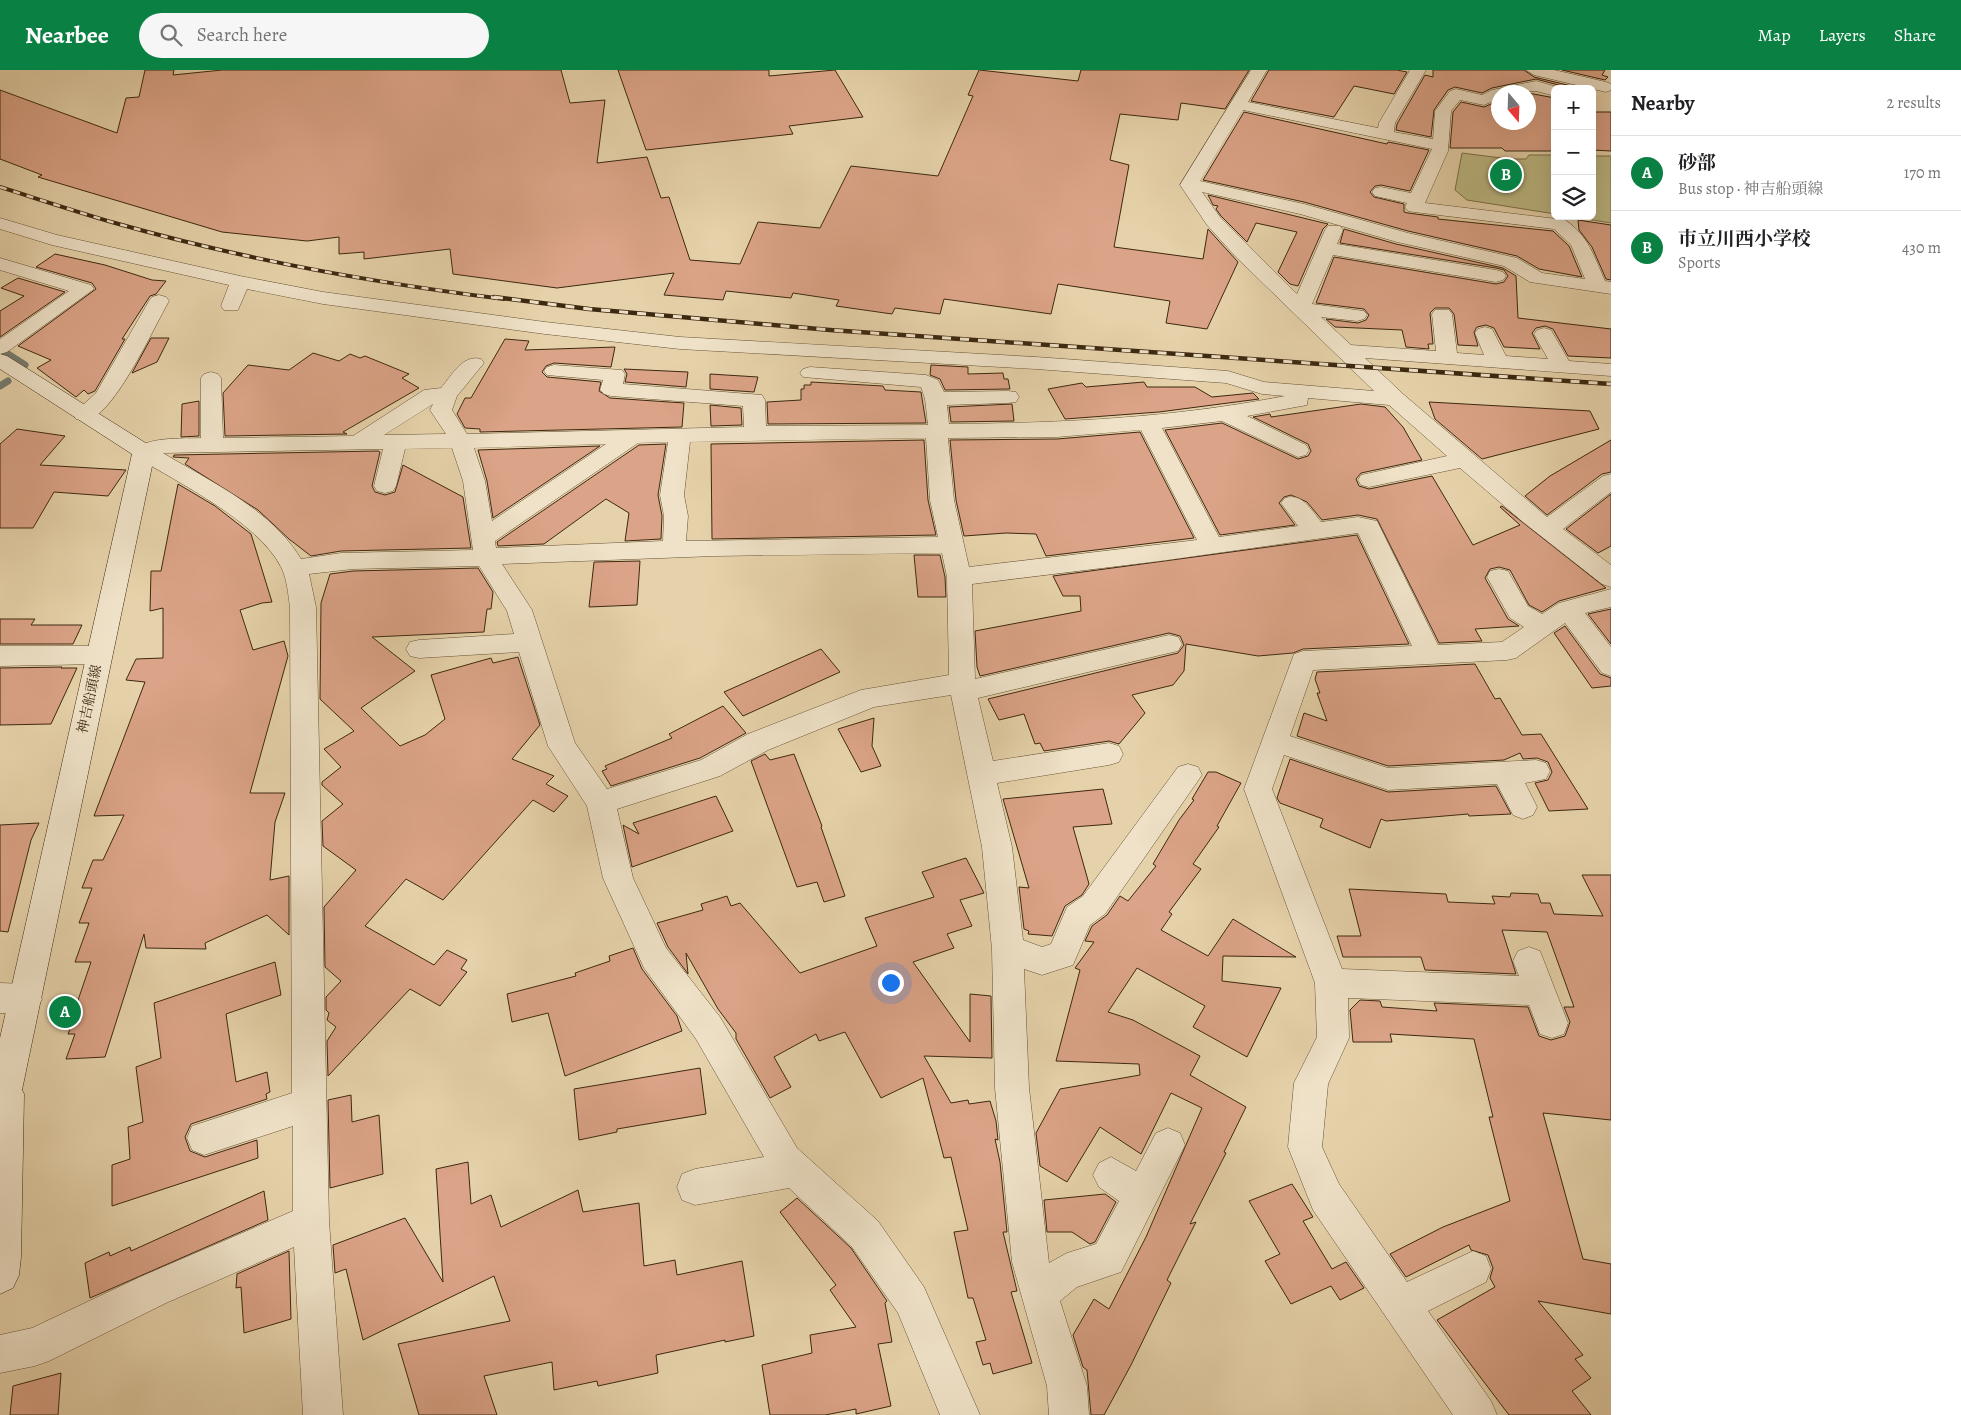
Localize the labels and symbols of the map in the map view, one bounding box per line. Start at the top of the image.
north arrow [1491,85,1536,130]
pin: B [1490,156,1522,194]
street label: 神吉船頭線 [73,663,106,735]
your location [878,970,904,996]
pin: A [49,993,81,1031]

